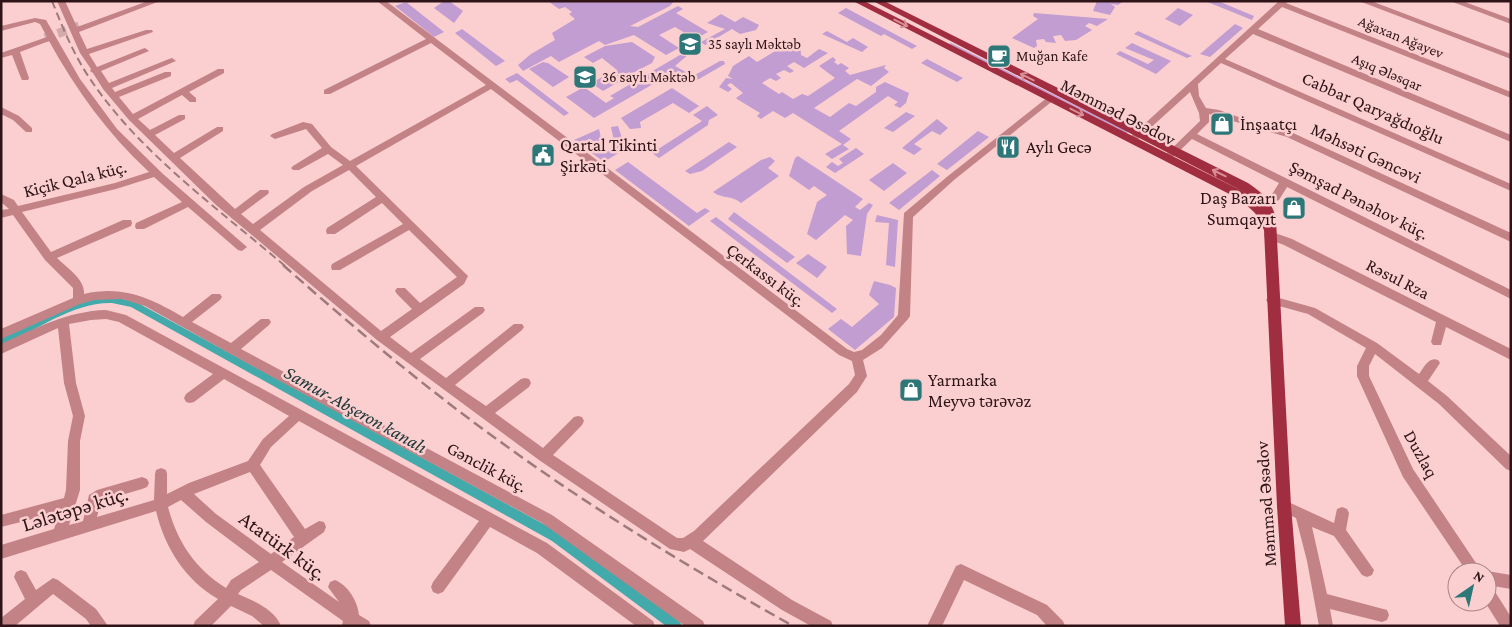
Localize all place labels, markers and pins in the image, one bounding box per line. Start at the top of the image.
school or university icon: 35 saylı Məktəb [677,31,703,57]
place label: 35 saylı Məktəb [708,36,801,53]
cafe icon: Muğan Kafe [986,43,1012,69]
place label: Muğan Kafe [1016,48,1088,65]
school or university icon: 36 saylı Məktəb [572,64,598,90]
place label: 36 saylı Məktəb [602,69,696,86]
shop icon: İnşaatçı [1209,111,1235,137]
place label: İnşaatçı [1240,114,1297,134]
restaurant icon: Aylı Gecə [995,134,1021,160]
place label: Qartal Tikinti Şirkәti [560,135,658,176]
place label: Aylı Gecə [1026,137,1092,157]
public building icon: Qartal Tikinti Şirkәti [530,142,556,168]
place label: Daş Bazarı Sumqayıt [1200,188,1277,229]
shop icon: Daş Bazarı Sumqayıt [1281,195,1307,221]
place label: Yarmarka Meyvә tәrәvәz [928,370,1032,411]
shop icon: Yarmarka Meyvә tәrәvәz [898,377,924,403]

